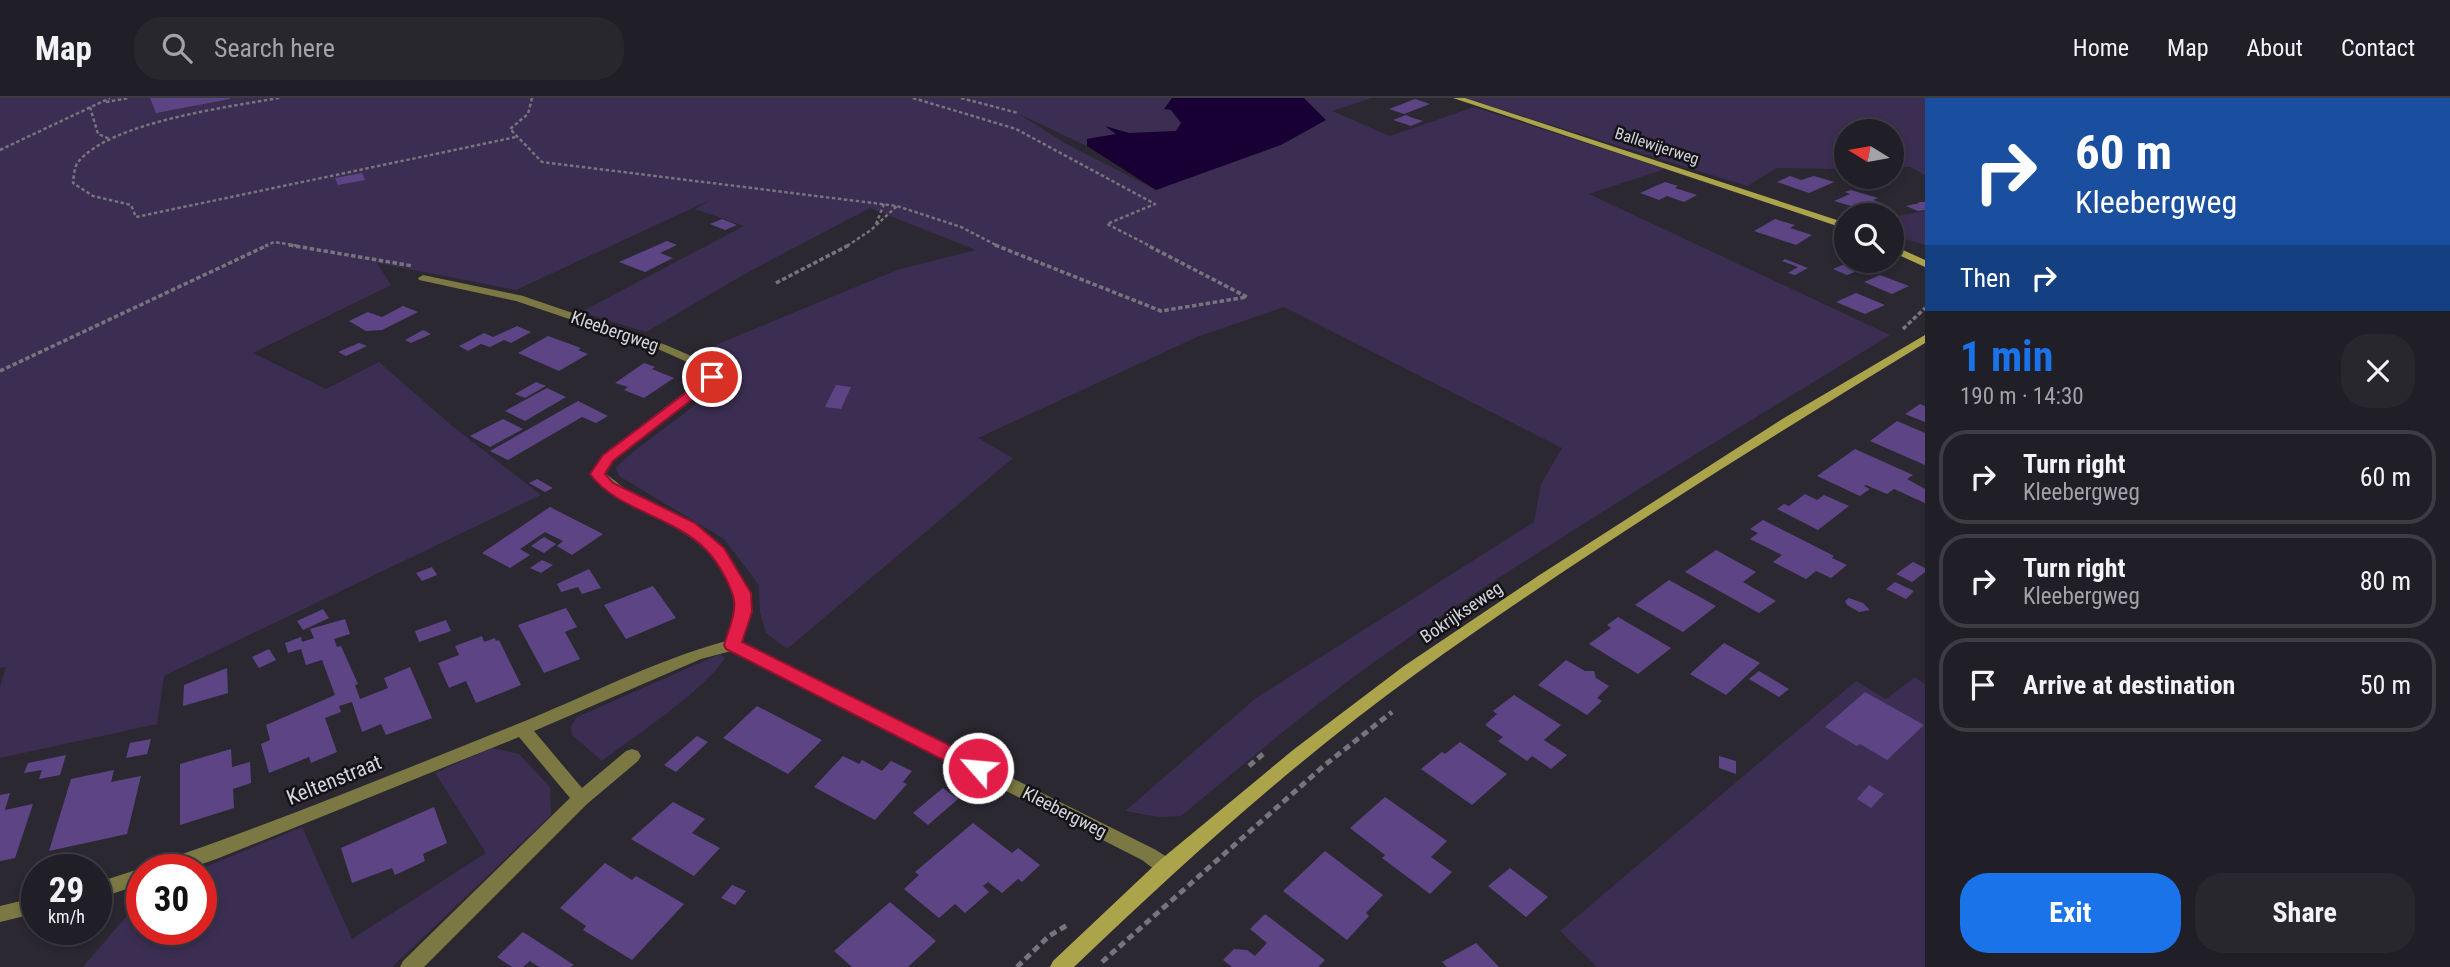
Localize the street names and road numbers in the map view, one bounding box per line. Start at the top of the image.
street label: Ballewijerweg [1613,123,1701,169]
street label: Kleebergweg [568,306,662,356]
street label: Bokrijkseweg [1416,577,1506,647]
street label: Keltenstraat [283,750,385,810]
street label: Kleebergweg [1020,782,1110,842]

